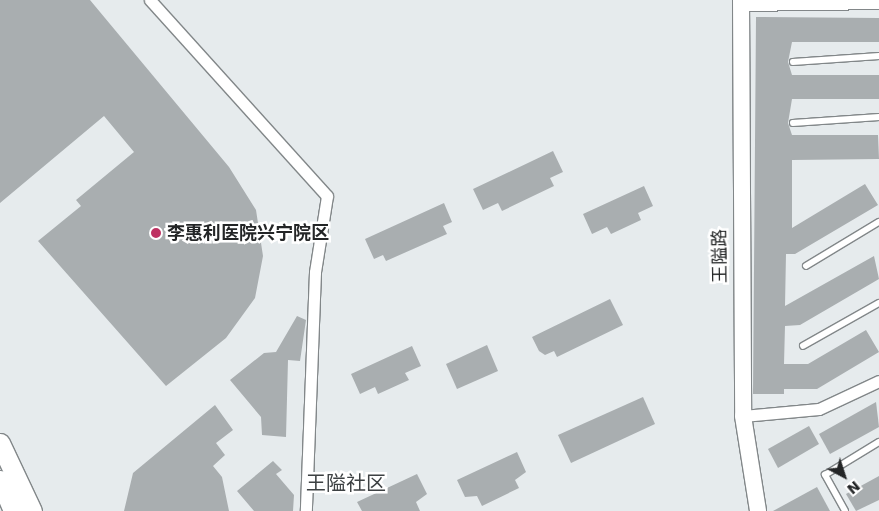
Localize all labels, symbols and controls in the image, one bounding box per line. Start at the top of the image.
place label: 李惠利医院兴宁院区 [167,222,329,244]
marker: 李惠利医院兴宁院区 [149,226,163,240]
street label: 王隘路 [709,229,731,283]
north arrow [819,451,869,501]
district label: 王隘社区 [306,471,386,495]
text: N [844,478,863,497]

